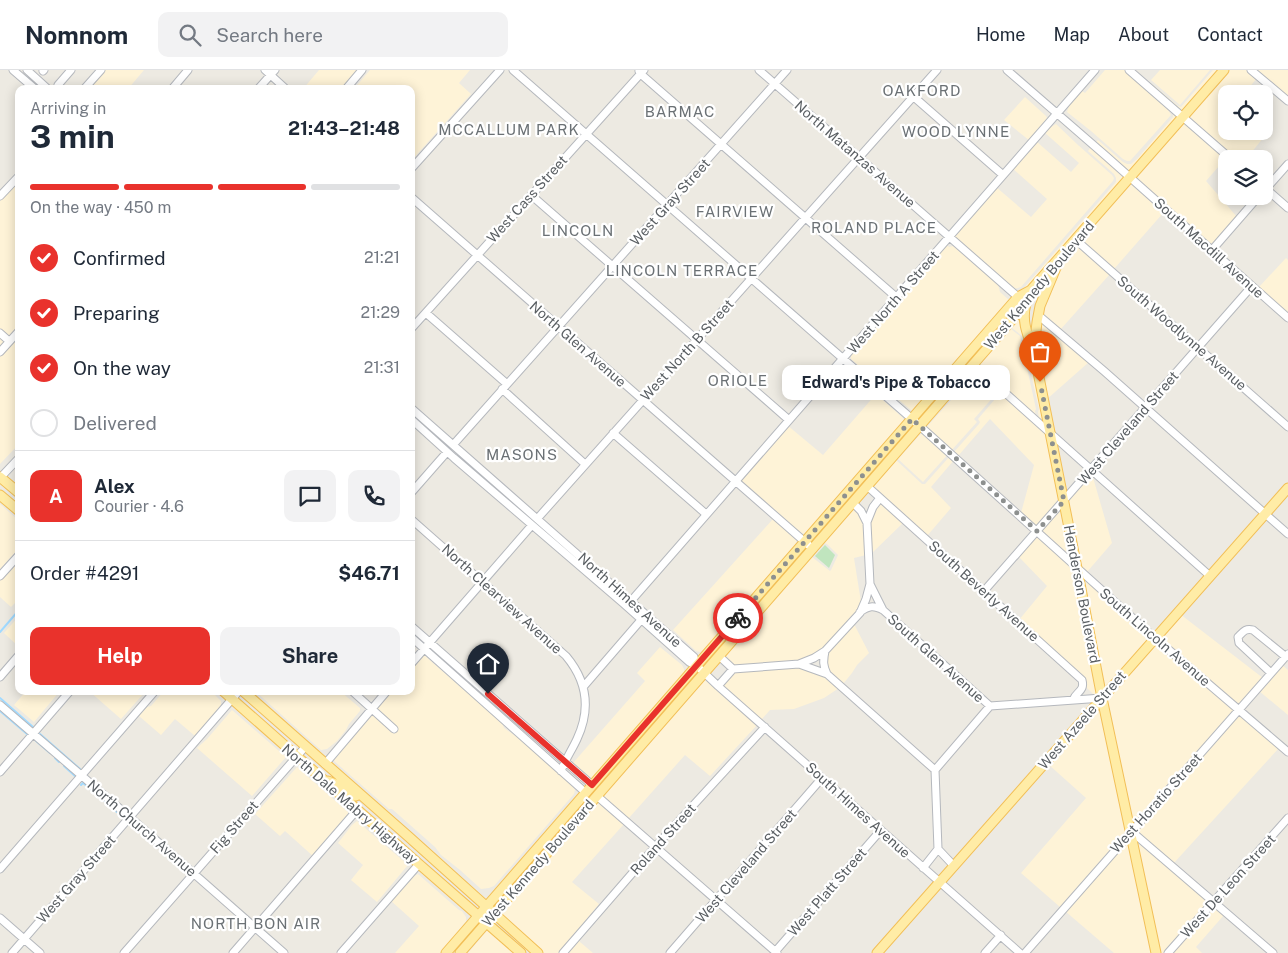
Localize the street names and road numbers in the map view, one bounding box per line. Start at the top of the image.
street label: North Matanzas Avenue [791,97,919,211]
street label: West Cass Street [484,152,570,246]
street label: West Gray Street [627,155,713,249]
street label: South Macdill Avenue [1151,195,1267,301]
street label: West Kennedy Boulevard [981,218,1097,352]
street label: West North A Street [844,247,942,357]
street label: South Woodlynne Avenue [1114,273,1250,394]
street label: West North B Street [637,296,737,404]
street label: North Glen Avenue [527,298,629,390]
street label: West Cleveland Street [1074,368,1182,488]
street label: Henderson Boulevard [1061,524,1103,664]
street label: South Beverly Avenue [926,537,1042,645]
street label: North Clearview Avenue [439,541,565,657]
street label: North Himes Avenue [575,549,685,651]
street label: South Lincoln Avenue [1096,585,1214,689]
street label: South Glen Avenue [885,611,987,705]
street label: West Azeele Street [1035,668,1129,772]
street label: North Dale Mabry Highway [279,741,422,868]
street label: West Horatio Street [1107,750,1205,856]
street label: South Himes Avenue [802,759,914,861]
street label: North Church Avenue [84,776,200,880]
street label: Fig Street [207,797,261,857]
street label: West Kennedy Boulevard [479,797,597,929]
street label: Roland Street [627,800,699,878]
street label: West Cleveland Street [692,806,800,926]
street label: West De Leon Street [1177,831,1279,941]
street label: West Gray Street [34,832,118,926]
street label: West Platt Street [784,845,870,939]

